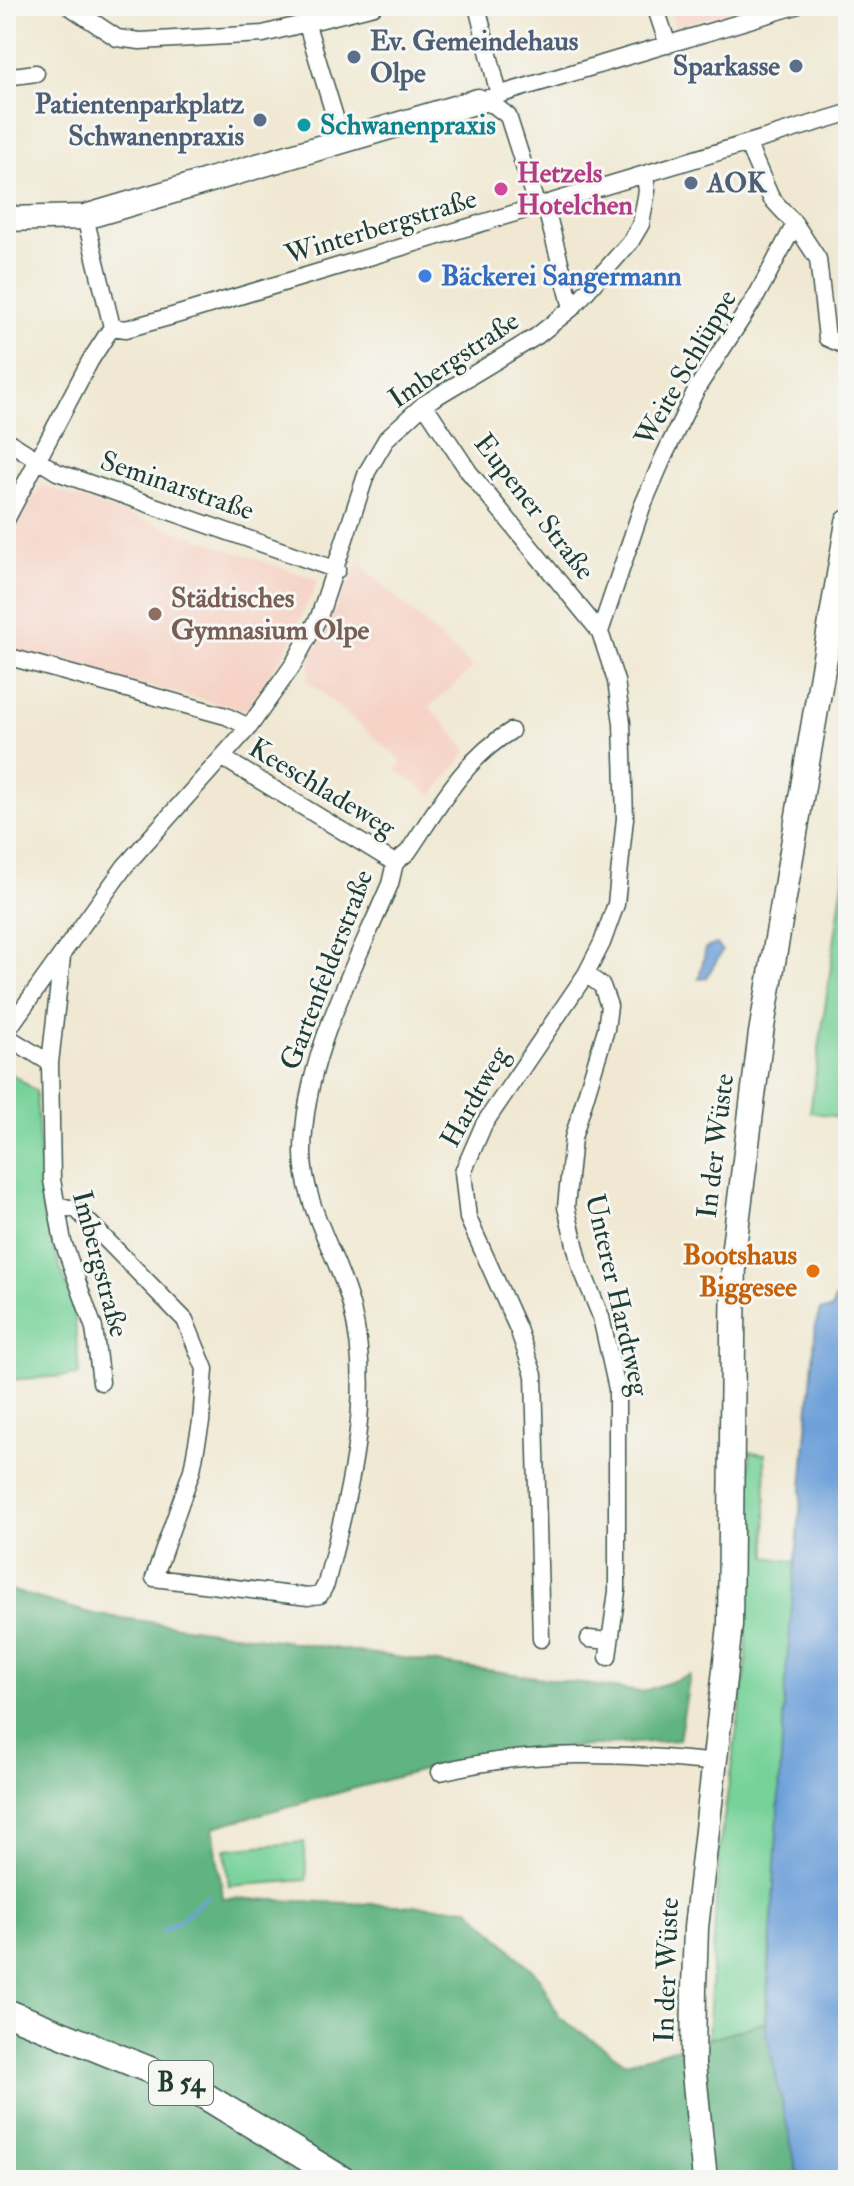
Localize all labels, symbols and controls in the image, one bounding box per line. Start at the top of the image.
place label: Ev. Gemeindehaus Olpe [370,24,579,91]
marker: Ev. Gemeindehaus Olpe [345,48,363,66]
place label: Sparkasse [673,49,780,84]
marker: Sparkasse [787,57,805,75]
place label: Patientenparkplatz Schwanenpraxis [35,87,244,154]
place label: Schwanenpraxis [320,108,496,143]
marker: Patientenparkplatz Schwanenpraxis [251,111,269,129]
marker: Schwanenpraxis [295,116,313,134]
place label: Hetzels Hotelchen [517,156,634,223]
place label: AOK [706,166,768,201]
marker: AOK [682,174,700,192]
marker: Hetzels Hotelchen [492,180,510,198]
street label: Winterbergstraße [280,181,481,273]
place label: Bäckerei Sangermann [441,259,682,294]
marker: Bäckerei Sangermann [416,267,434,285]
street label: Weite Schlüppe [627,283,745,453]
street label: Imbergstraße [382,303,526,416]
street label: Eupener Straße [466,427,602,587]
street label: Seminarstraße [96,443,259,529]
place label: Städtisches Gymnasium Olpe [171,581,370,648]
marker: Städtisches Gymnasium Olpe [146,605,164,623]
street label: Keeschladeweg [242,731,403,846]
street label: Gartenfelderstraße [273,865,381,1075]
street label: Hardtweg [433,1039,518,1154]
street label: In der Wüste [690,1071,742,1220]
street label: Imbergstraße [64,1187,136,1341]
street label: Unterer Hardtweg [577,1191,658,1401]
place label: Bootshaus Biggesee [683,1238,797,1305]
marker: Bootshaus Biggesee [804,1262,822,1280]
street label: In der Wüste [647,1896,687,2043]
road number: B 54 [149,2061,213,2105]

